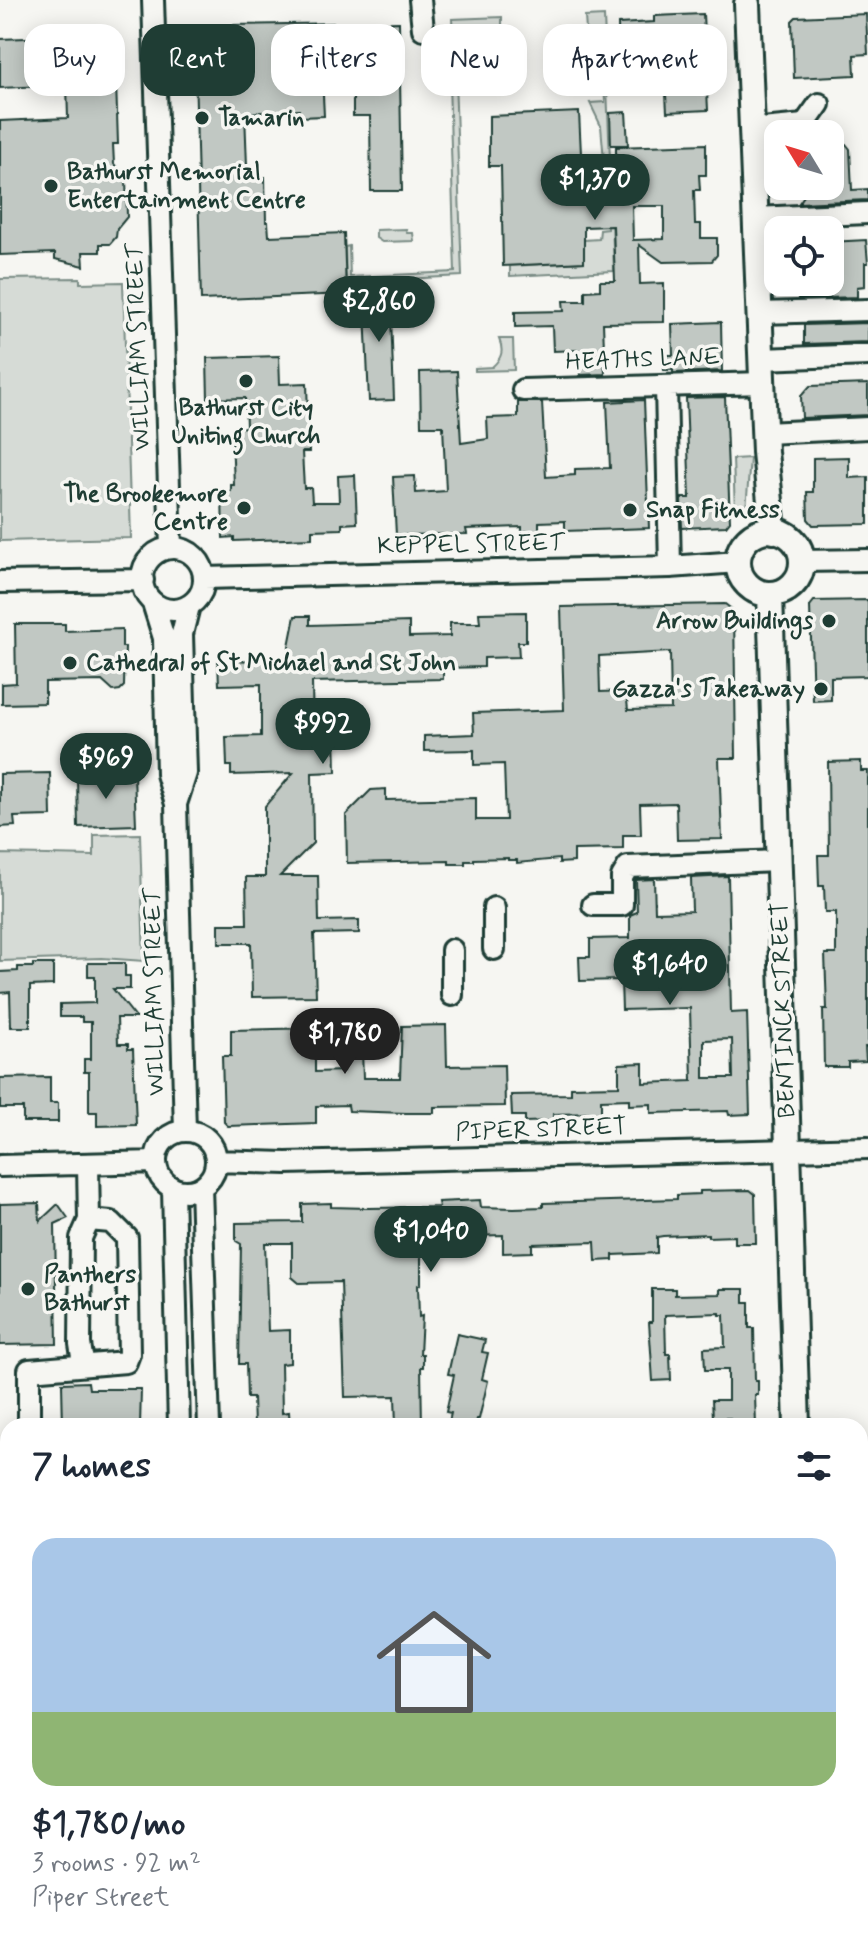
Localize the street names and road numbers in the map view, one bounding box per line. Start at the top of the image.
street label: WILLIAM STREET [120,242,158,451]
street label: HEATHS LANE [565,342,721,378]
street label: KEPPEL STREET [377,528,566,562]
street label: WILLIAM STREET [138,887,172,1096]
street label: BENTINCK STREET [765,901,803,1119]
street label: PIPER STREET [455,1112,627,1148]

